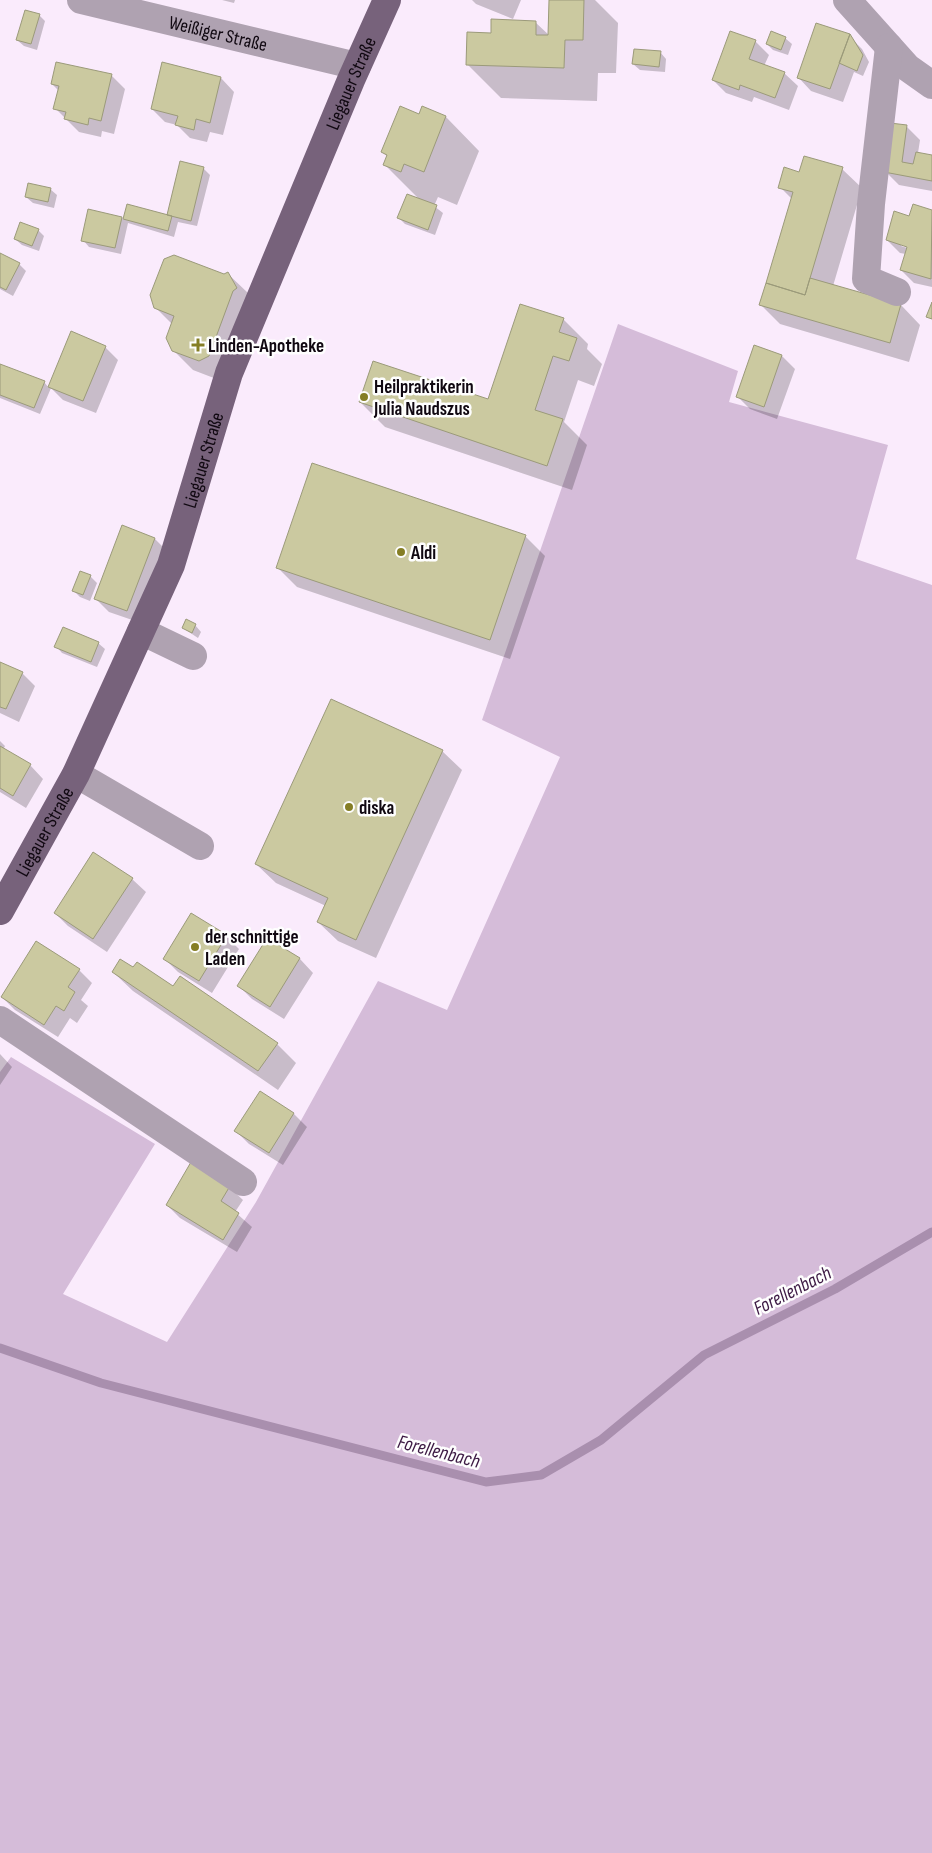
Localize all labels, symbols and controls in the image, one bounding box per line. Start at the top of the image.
street label: Weißiger Straße [166,11,269,57]
street label: Liegauer Straße [322,34,382,134]
place label: Linden-Apotheke [208,335,324,358]
marker: Linden-Apotheke [192,339,204,351]
place label: Heilpraktikerin Julia Naudszus [373,376,474,421]
marker: Heilpraktikerin Julia Naudszus [358,391,370,403]
street label: Liegauer Straße [179,410,229,511]
place label: Aldi [410,542,436,565]
marker: Aldi [395,546,407,558]
street label: Liegauer Straße [11,783,80,881]
place label: diska [359,797,394,820]
marker: diska [343,801,355,813]
place label: der schnittige Laden [205,926,299,971]
marker: der schnittige Laden [189,941,201,953]
water label: Forellenbach [749,1261,835,1321]
water label: Forellenbach [395,1430,483,1474]

